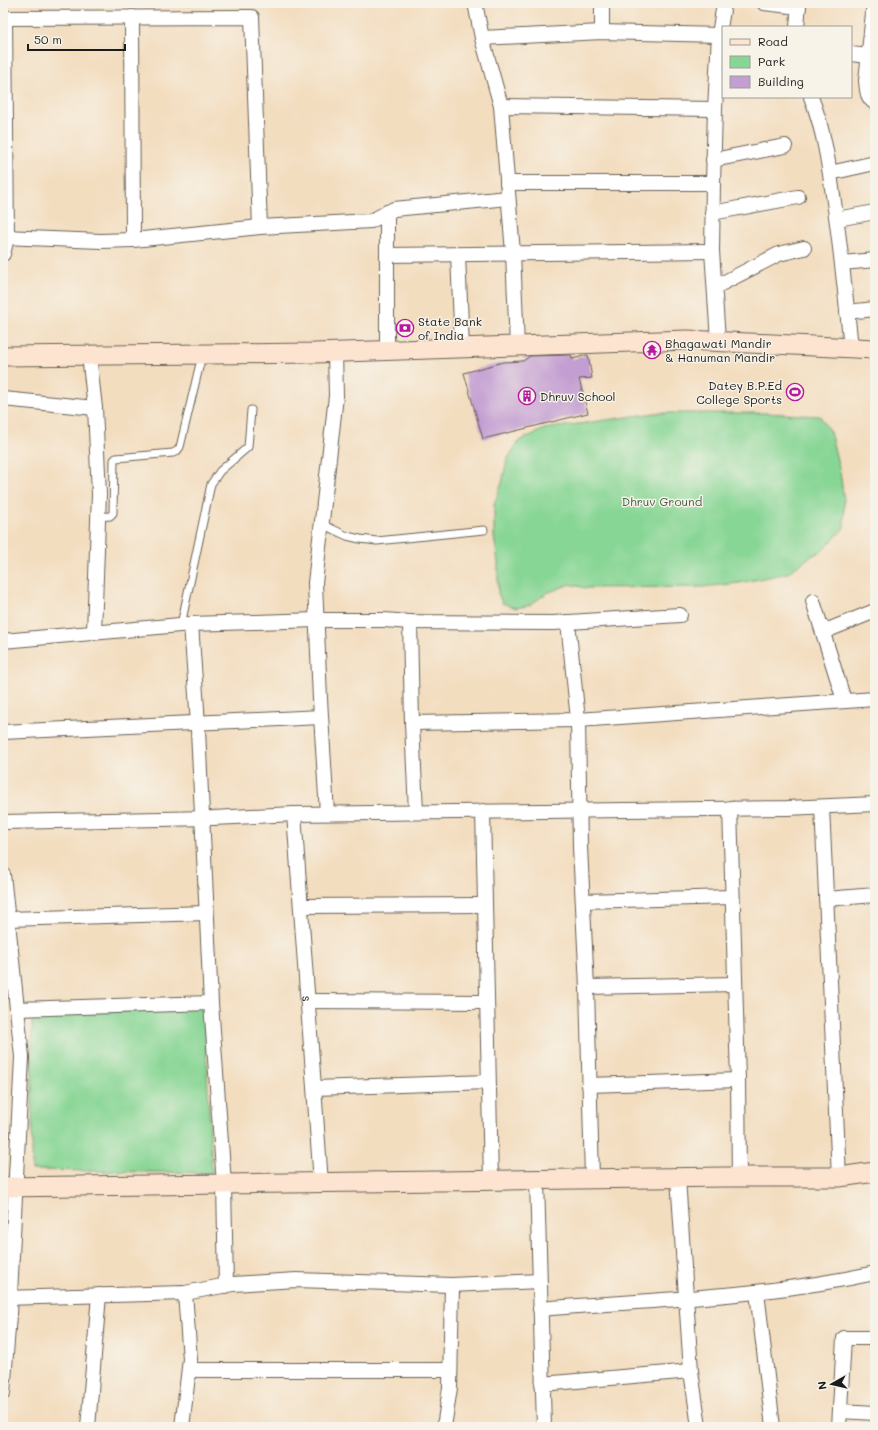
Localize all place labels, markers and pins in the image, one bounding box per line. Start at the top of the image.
place label: State Bank of India [418,313,482,343]
bank icon: State Bank of India [395,318,415,338]
place label: Bhagawati Mandir & Hanuman Mandir [665,335,775,365]
temple icon: Bhagawati Mandir & Hanuman Mandir [642,340,662,360]
place label: Datey B.P.Ed College Sports [696,377,782,407]
sports icon: Datey B.P.Ed College Sports [785,382,805,402]
building icon: Dhruv School [517,386,537,406]
place label: Dhruv School [540,388,616,404]

